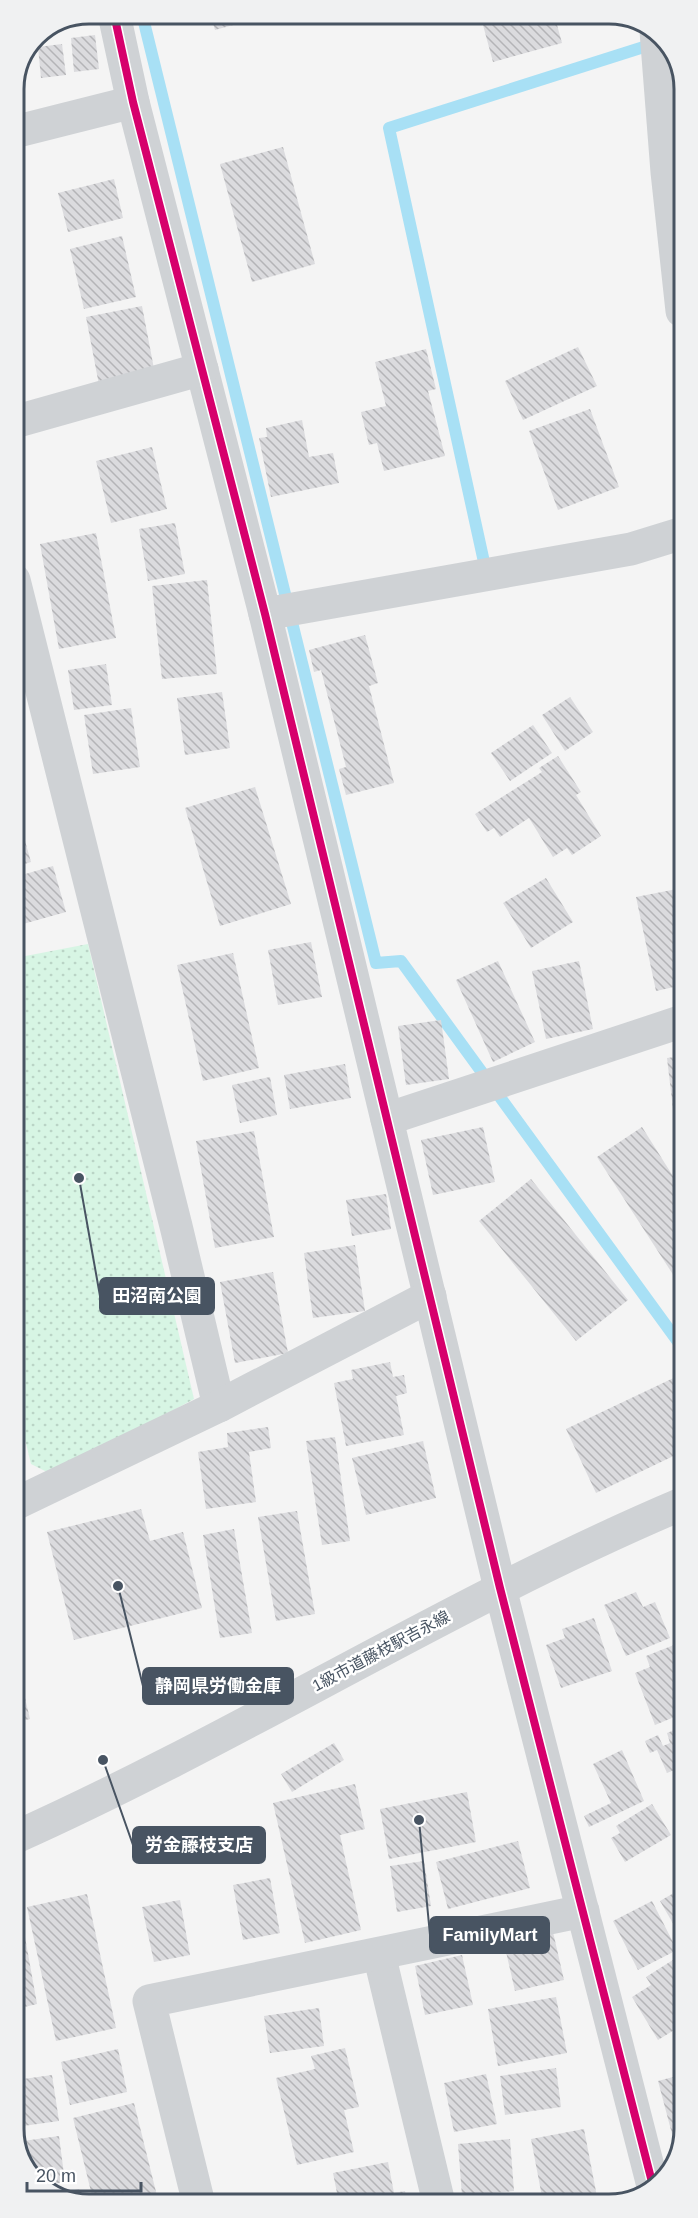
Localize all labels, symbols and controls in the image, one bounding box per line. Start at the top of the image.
callout: 田沼南公園 [100,1278,214,1314]
text: 田沼南公園 [112,1286,202,1306]
street label: 1級市道藤枝駅吉永線 [310,1608,452,1694]
callout: 静岡県労働金庫 [143,1668,293,1704]
text: 静岡県労働金庫 [155,1676,281,1696]
callout: 労金藤枝支店 [133,1827,265,1863]
text: 労金藤枝支店 [145,1835,253,1855]
callout: FamilyMart [430,1917,549,1953]
text: FamilyMart [442,1925,538,1945]
scale bar [27,2155,141,2193]
text: 20 m [36,2166,76,2186]

